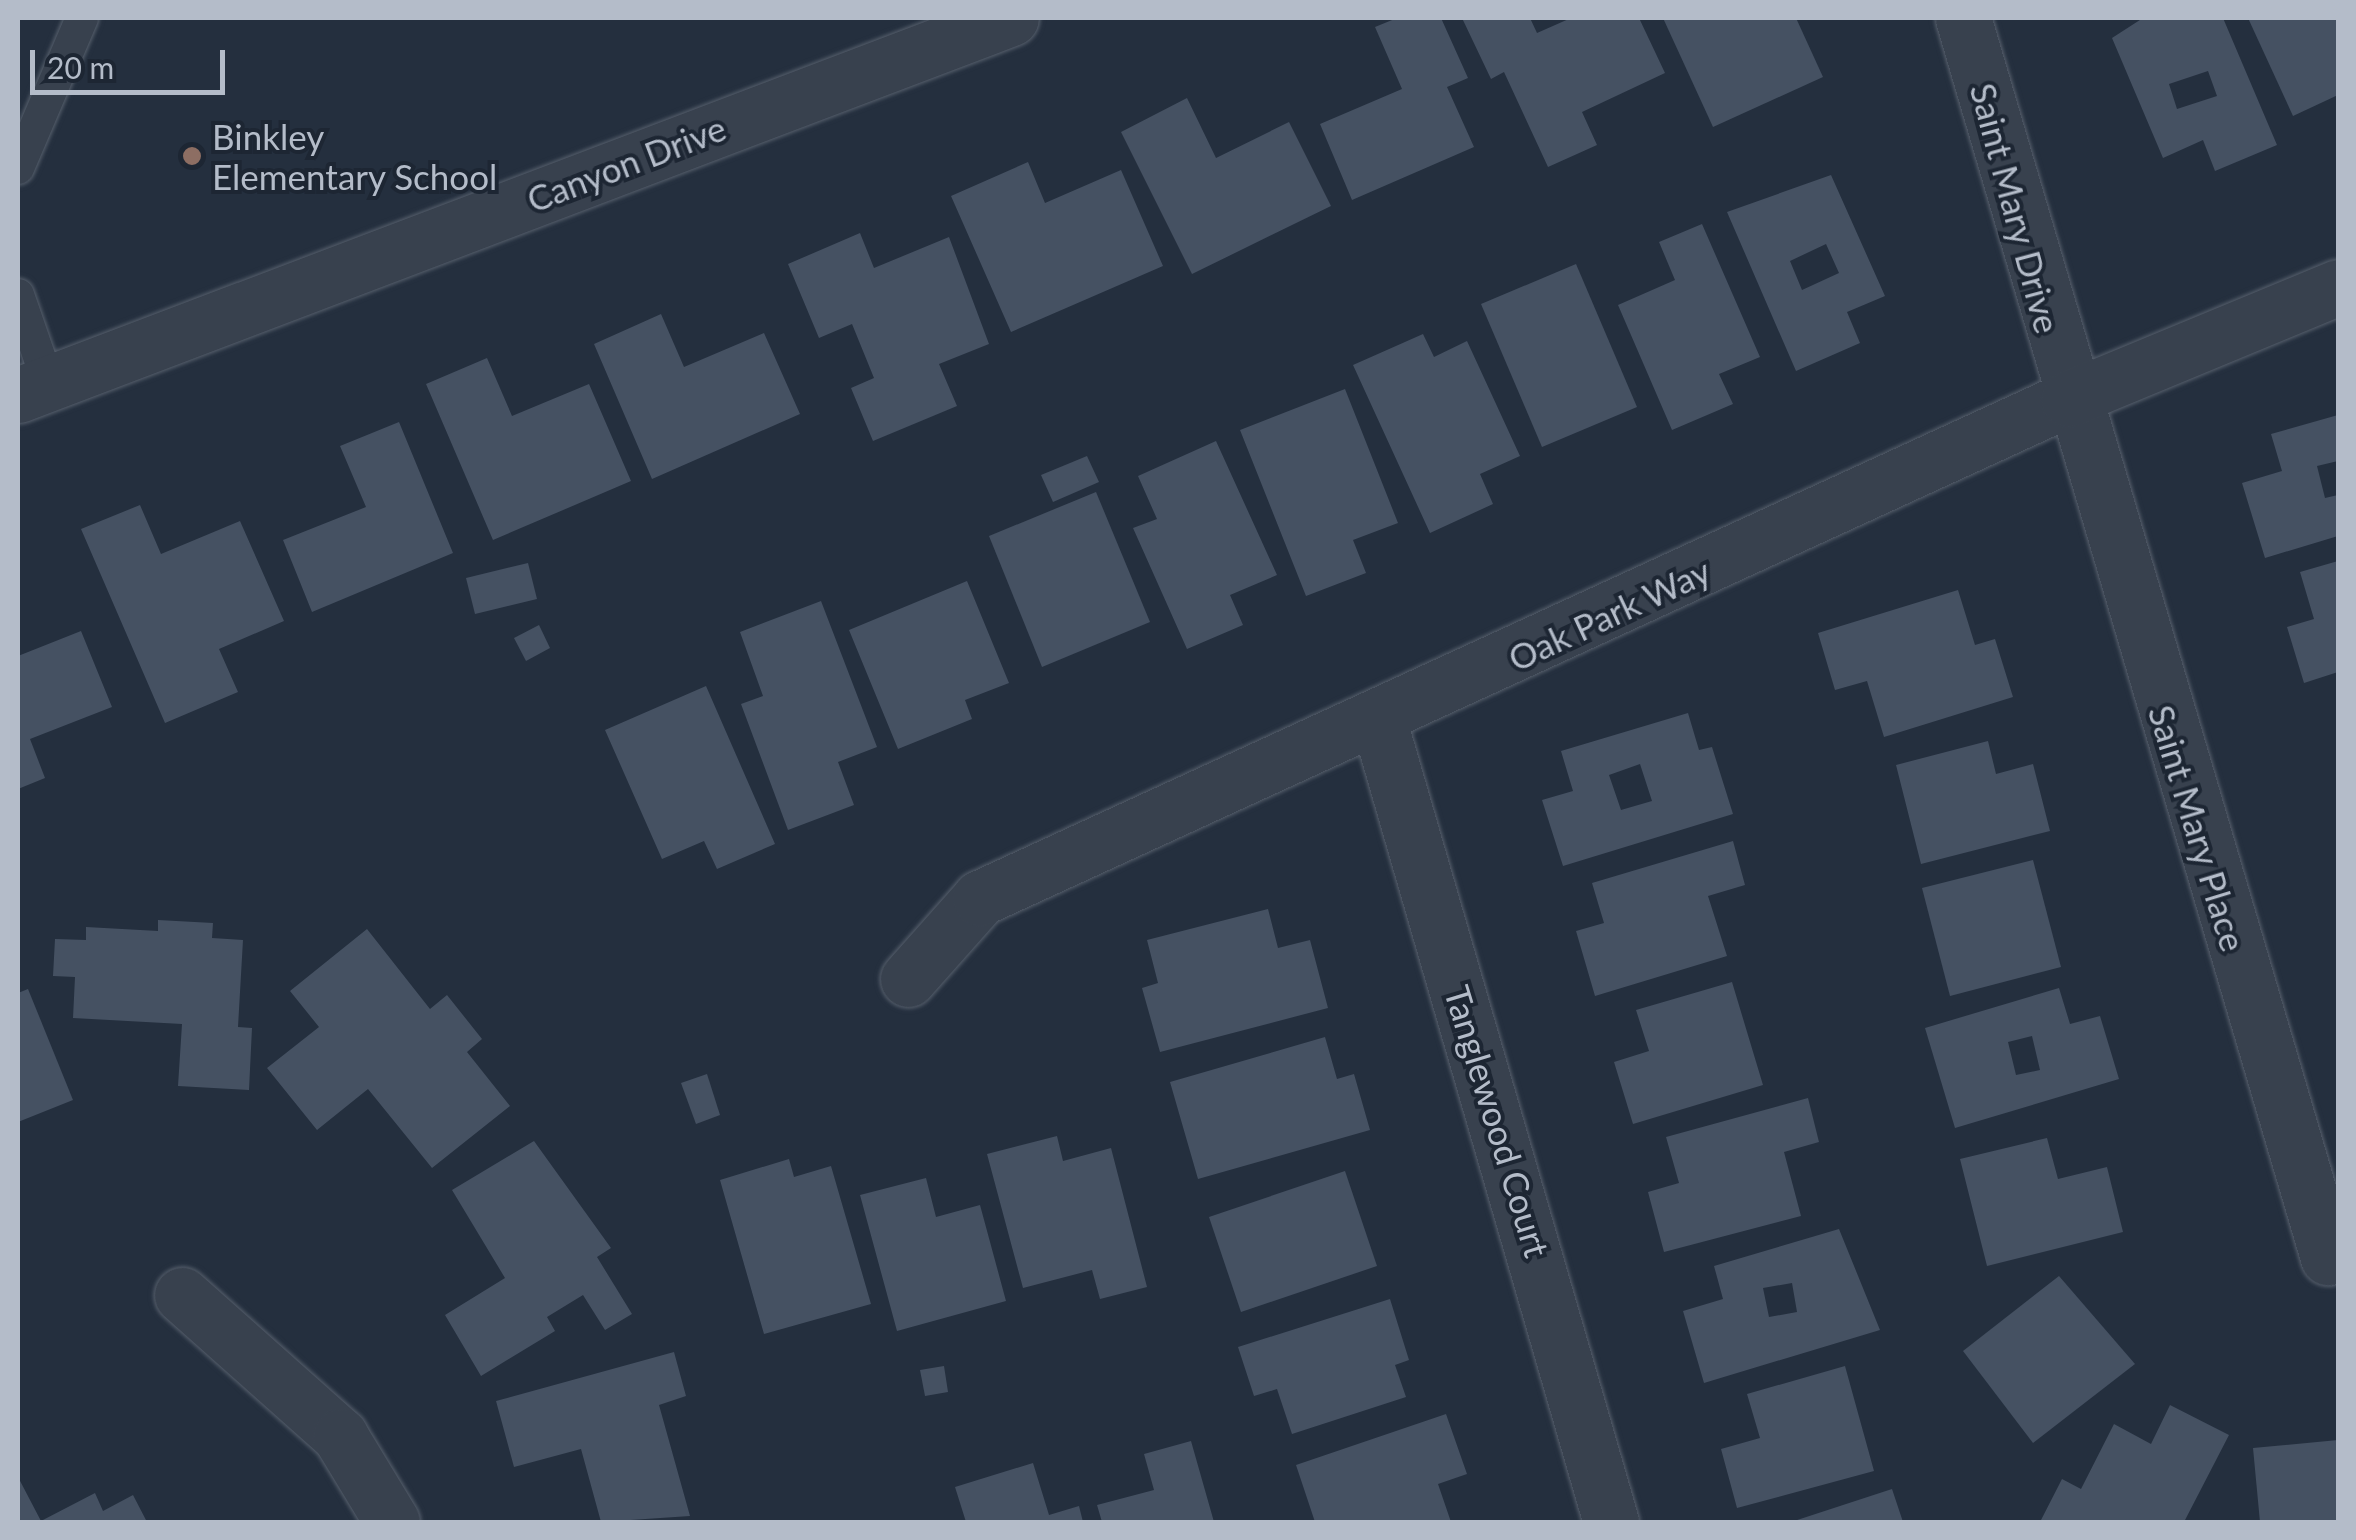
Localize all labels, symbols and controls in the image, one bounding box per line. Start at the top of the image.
scale bar [35,30,230,92]
text: 20 m [47,49,114,85]
street label: Saint Mary Drive [1962,78,2070,338]
street label: Canyon Drive [521,106,731,220]
place label: Binkley Elementary School [212,115,498,197]
marker: Binkley Elementary School [181,145,203,167]
street label: Oak Park Way [1501,549,1717,679]
street label: Saint Mary Place [2141,700,2255,956]
street label: Tanglewood Court [1437,980,1559,1262]

